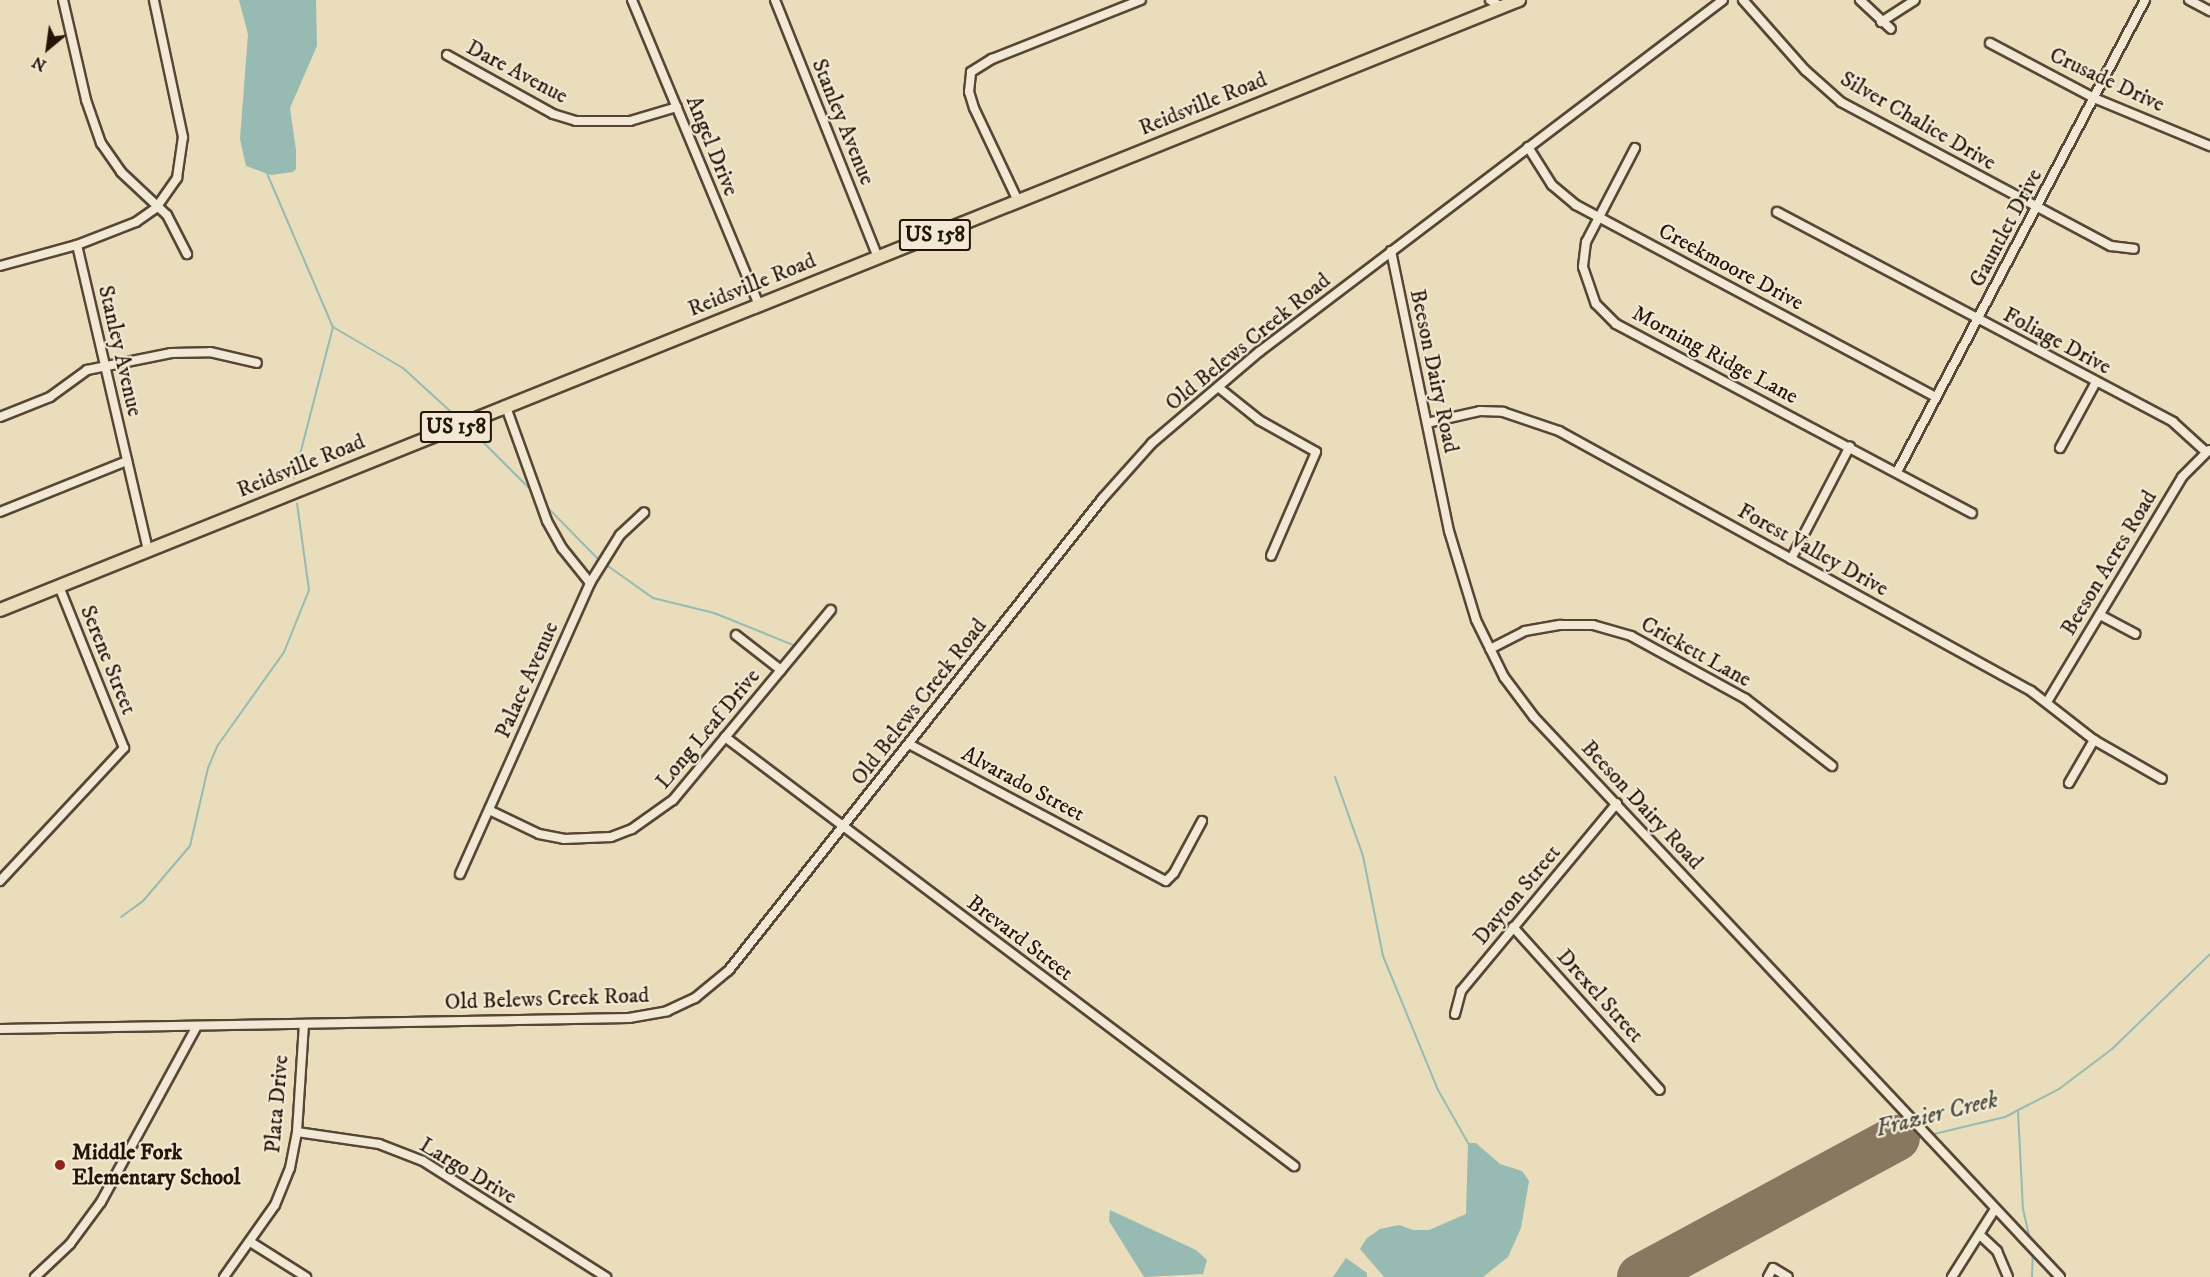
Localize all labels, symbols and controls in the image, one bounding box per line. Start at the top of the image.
north arrow [18,18,78,78]
street label: Dare Avenue [462,34,572,110]
street label: Crusade Drive [2045,42,2169,118]
text: N [29,52,50,76]
street label: Stanley Avenue [806,55,880,189]
street label: Reidsville Road [1135,66,1271,142]
street label: Silver Chalice Drive [1835,66,2001,176]
street label: Angel Drive [680,92,744,200]
street label: Gauntlet Drive [1964,164,2048,292]
road number: US 158 [898,217,972,253]
street label: Creekmoore Drive [1654,218,1808,316]
street label: Reidsville Road [684,247,820,323]
street label: Old Belews Creek Road [1160,267,1336,417]
street label: Stanley Avenue [92,283,148,419]
street label: Beeson Dairy Road [1404,287,1464,455]
street label: Morning Ridge Lane [1627,300,1803,410]
street label: Foliage Drive [1998,302,2116,380]
road number: US 158 [418,409,494,445]
street label: Reidsville Road [233,428,369,504]
street label: Beeson Acres Road [2055,486,2163,640]
street label: Forest Valley Drive [1733,498,1893,602]
street label: Serene Street [74,602,142,718]
street label: Crickett Lane [1636,611,1756,693]
street label: Old Belews Creek Road [846,613,992,791]
street label: Palace Avenue [490,618,564,742]
street label: Long Leaf Drive [650,664,766,794]
street label: Beeson Dairy Road [1575,735,1709,875]
street label: Alvarado Street [957,741,1089,827]
street label: Dayton Street [1468,840,1566,950]
street label: Brevard Street [962,890,1078,986]
street label: Drexel Street [1551,944,1649,1048]
street label: Old Belews Creek Road [444,982,650,1016]
street label: Plata Drive [260,1054,294,1154]
water label: Frazier Creek [1873,1086,2001,1144]
street label: Largo Drive [415,1132,521,1210]
place label: Middle Fork Elementary School [72,1139,240,1190]
marker: Middle Fork Elementary School [53,1158,67,1172]

